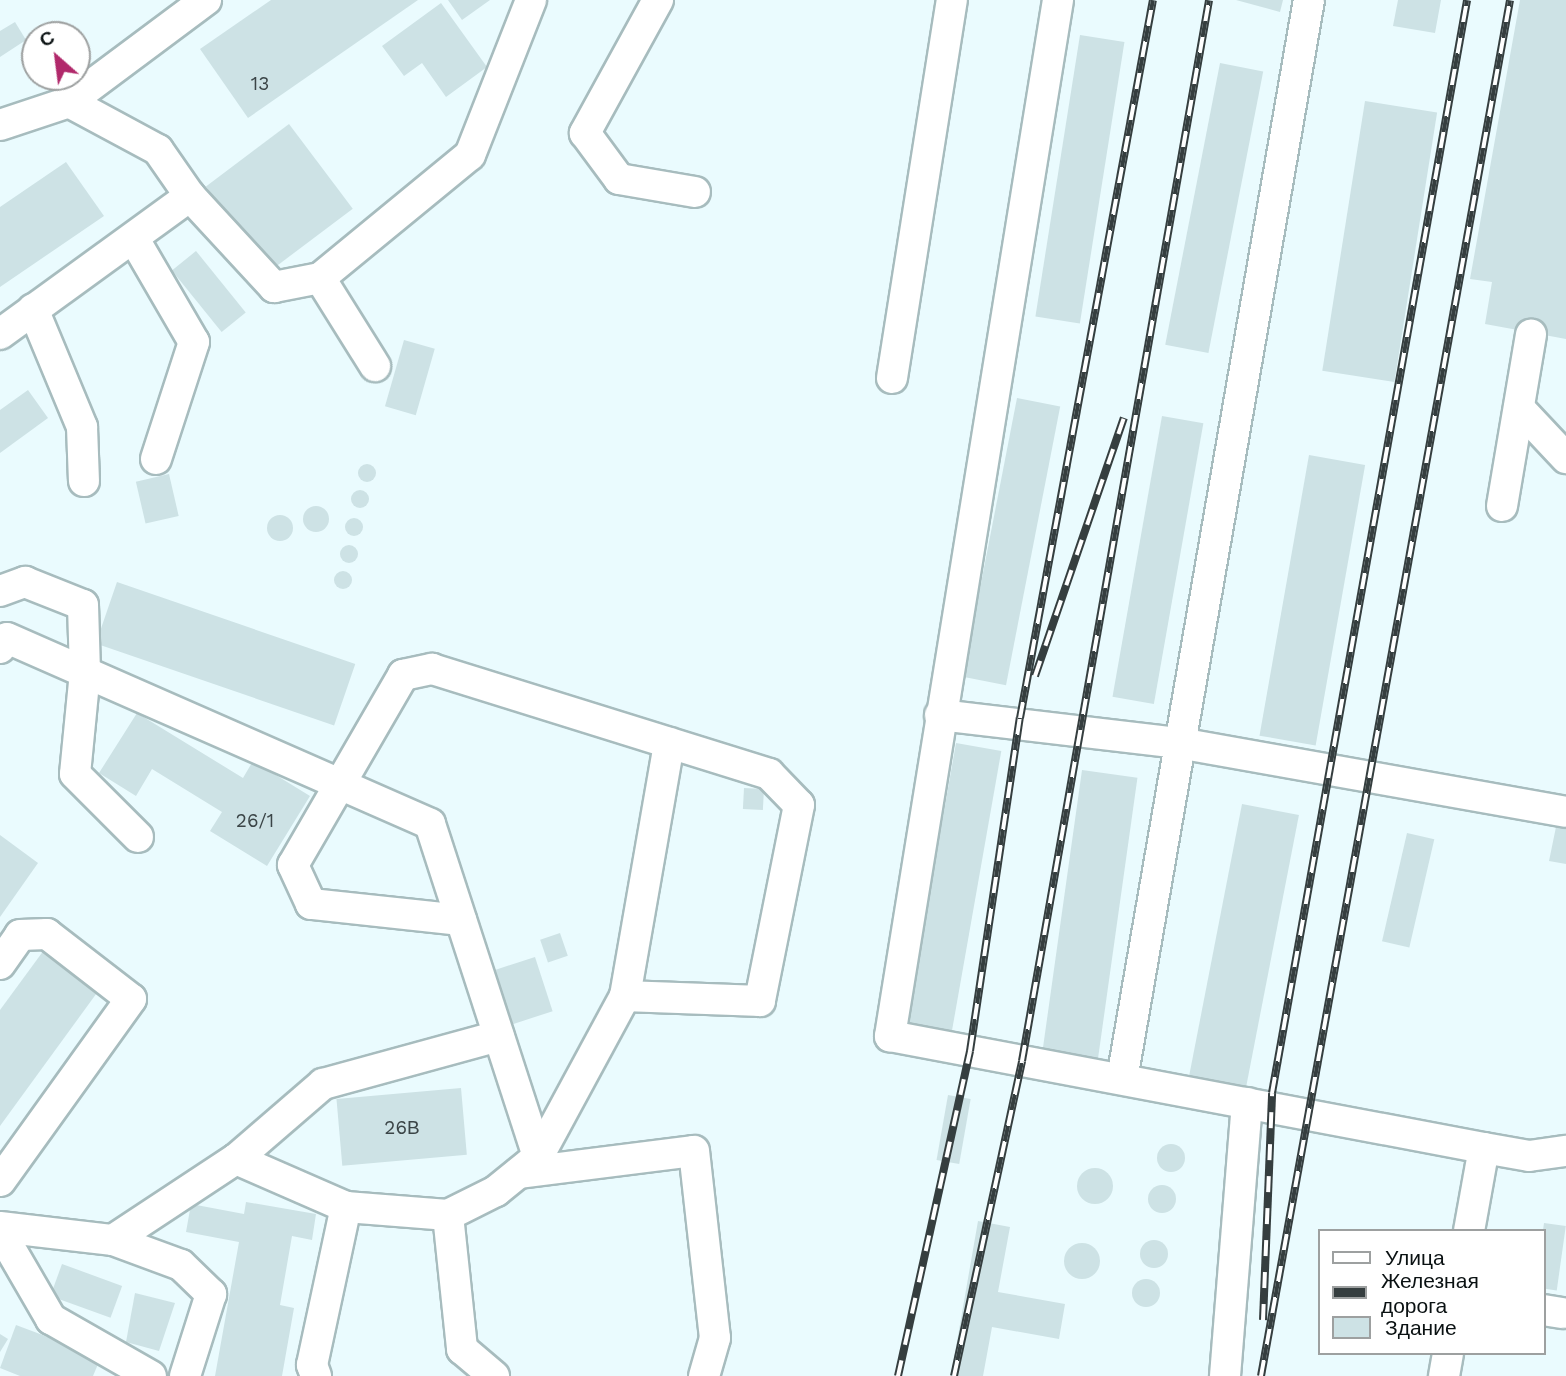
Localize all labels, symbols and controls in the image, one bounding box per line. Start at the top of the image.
north arrow [21,21,91,91]
text: С [35,25,58,52]
house number: 13 [251,73,269,95]
house number: 26/1 [236,810,274,832]
house number: 26В [384,1117,420,1139]
legend [1318,1229,1545,1355]
text: Улица [1385,1245,1445,1270]
text: Железная дорога [1381,1268,1479,1318]
text: Здание [1385,1315,1457,1340]

